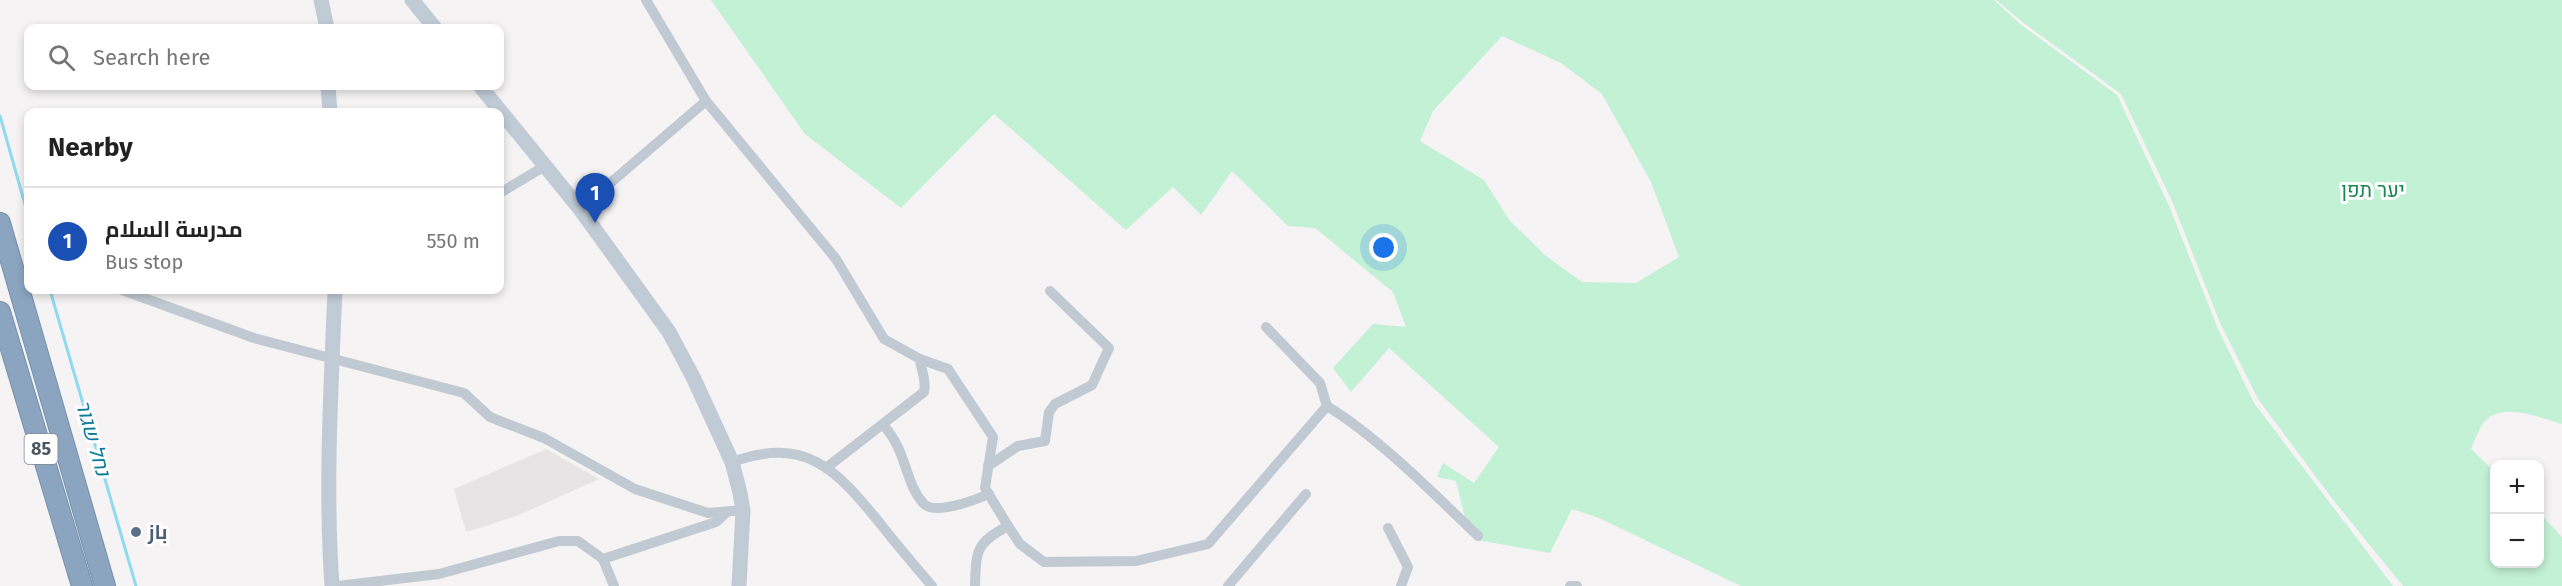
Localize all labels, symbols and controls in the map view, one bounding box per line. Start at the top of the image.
search box [24,24,504,90]
icon: search [45,41,78,74]
text: Search here [93,44,211,71]
text: Nearby [48,132,133,163]
pin: 1 [576,174,614,223]
park label: יער תפן [2341,178,2405,202]
text: مدرسة السلام [105,216,243,243]
text: 1 [63,229,72,253]
text: 550 m [426,229,480,253]
your location [1369,233,1398,262]
text: Bus stop [105,250,183,274]
water label: נחל שגור [70,397,117,480]
road number: 85 [24,434,57,464]
map controls [2490,460,2544,568]
button: + [2490,460,2544,514]
button: − [2490,514,2544,568]
place label: باز [147,520,167,544]
marker: باز [129,525,143,539]

